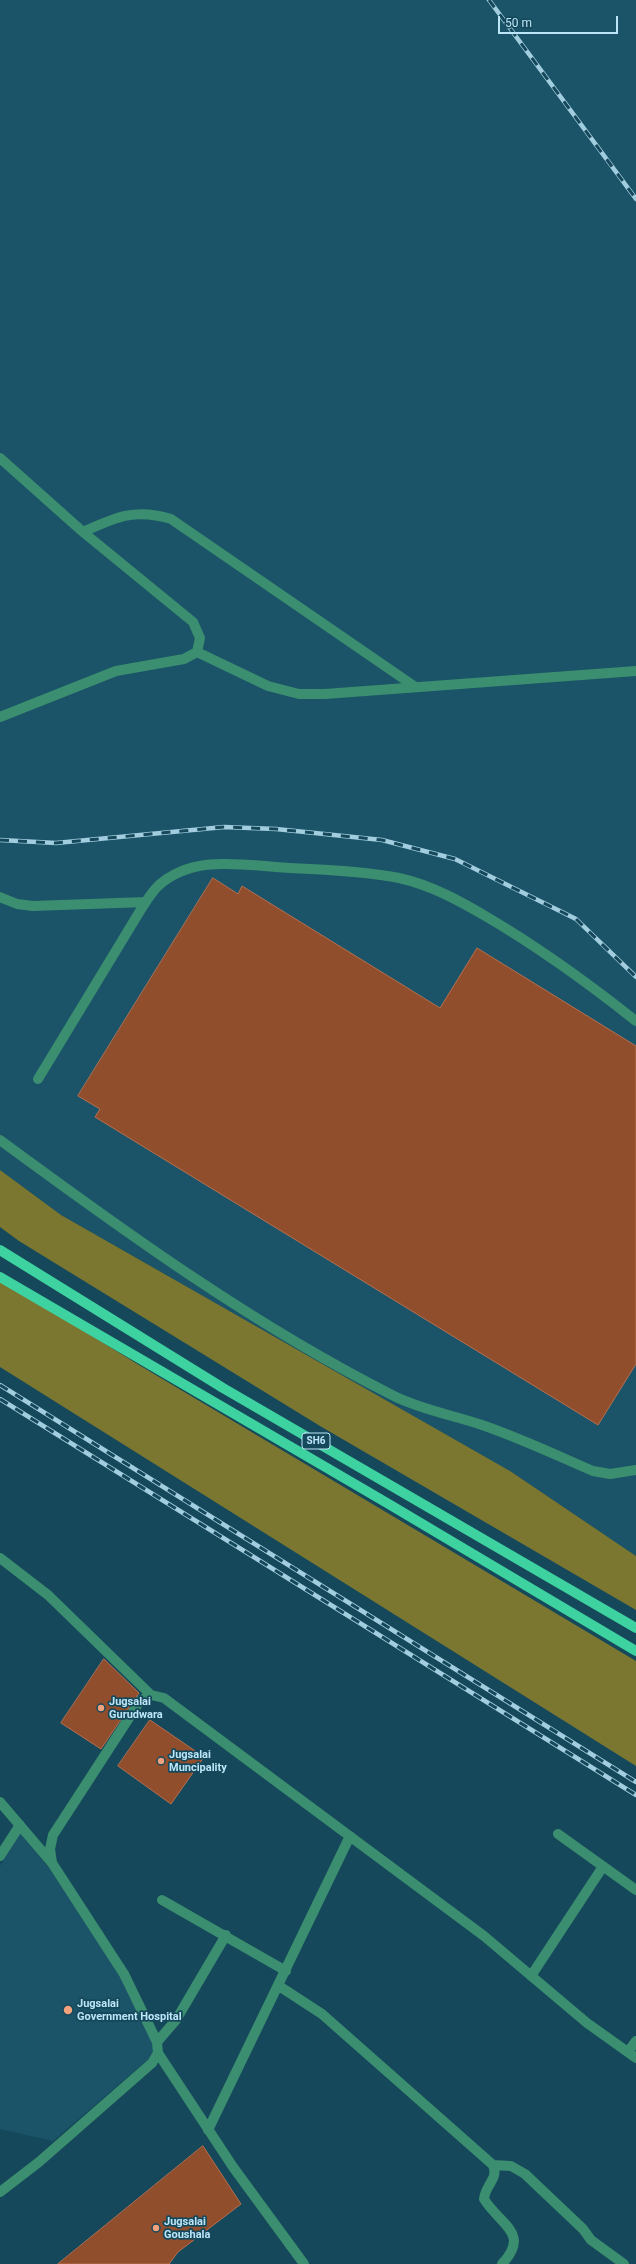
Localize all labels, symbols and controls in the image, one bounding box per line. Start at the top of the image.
scale bar [500,8,620,34]
text: 50 m [505,16,532,30]
road number: SH6 [302,1433,330,1449]
place label: Jugsalai Gurudwara [109,1695,163,1721]
marker: Jugsalai Gurudwara [96,1703,106,1713]
place label: Jugsalai Muncipality [169,1748,227,1774]
marker: Jugsalai Muncipality [156,1756,166,1766]
place label: Jugsalai Government Hospital [77,1997,182,2023]
marker: Jugsalai Government Hospital [62,2004,74,2016]
place label: Jugsalai Goushala [164,2215,210,2241]
marker: Jugsalai Goushala [151,2223,161,2233]

